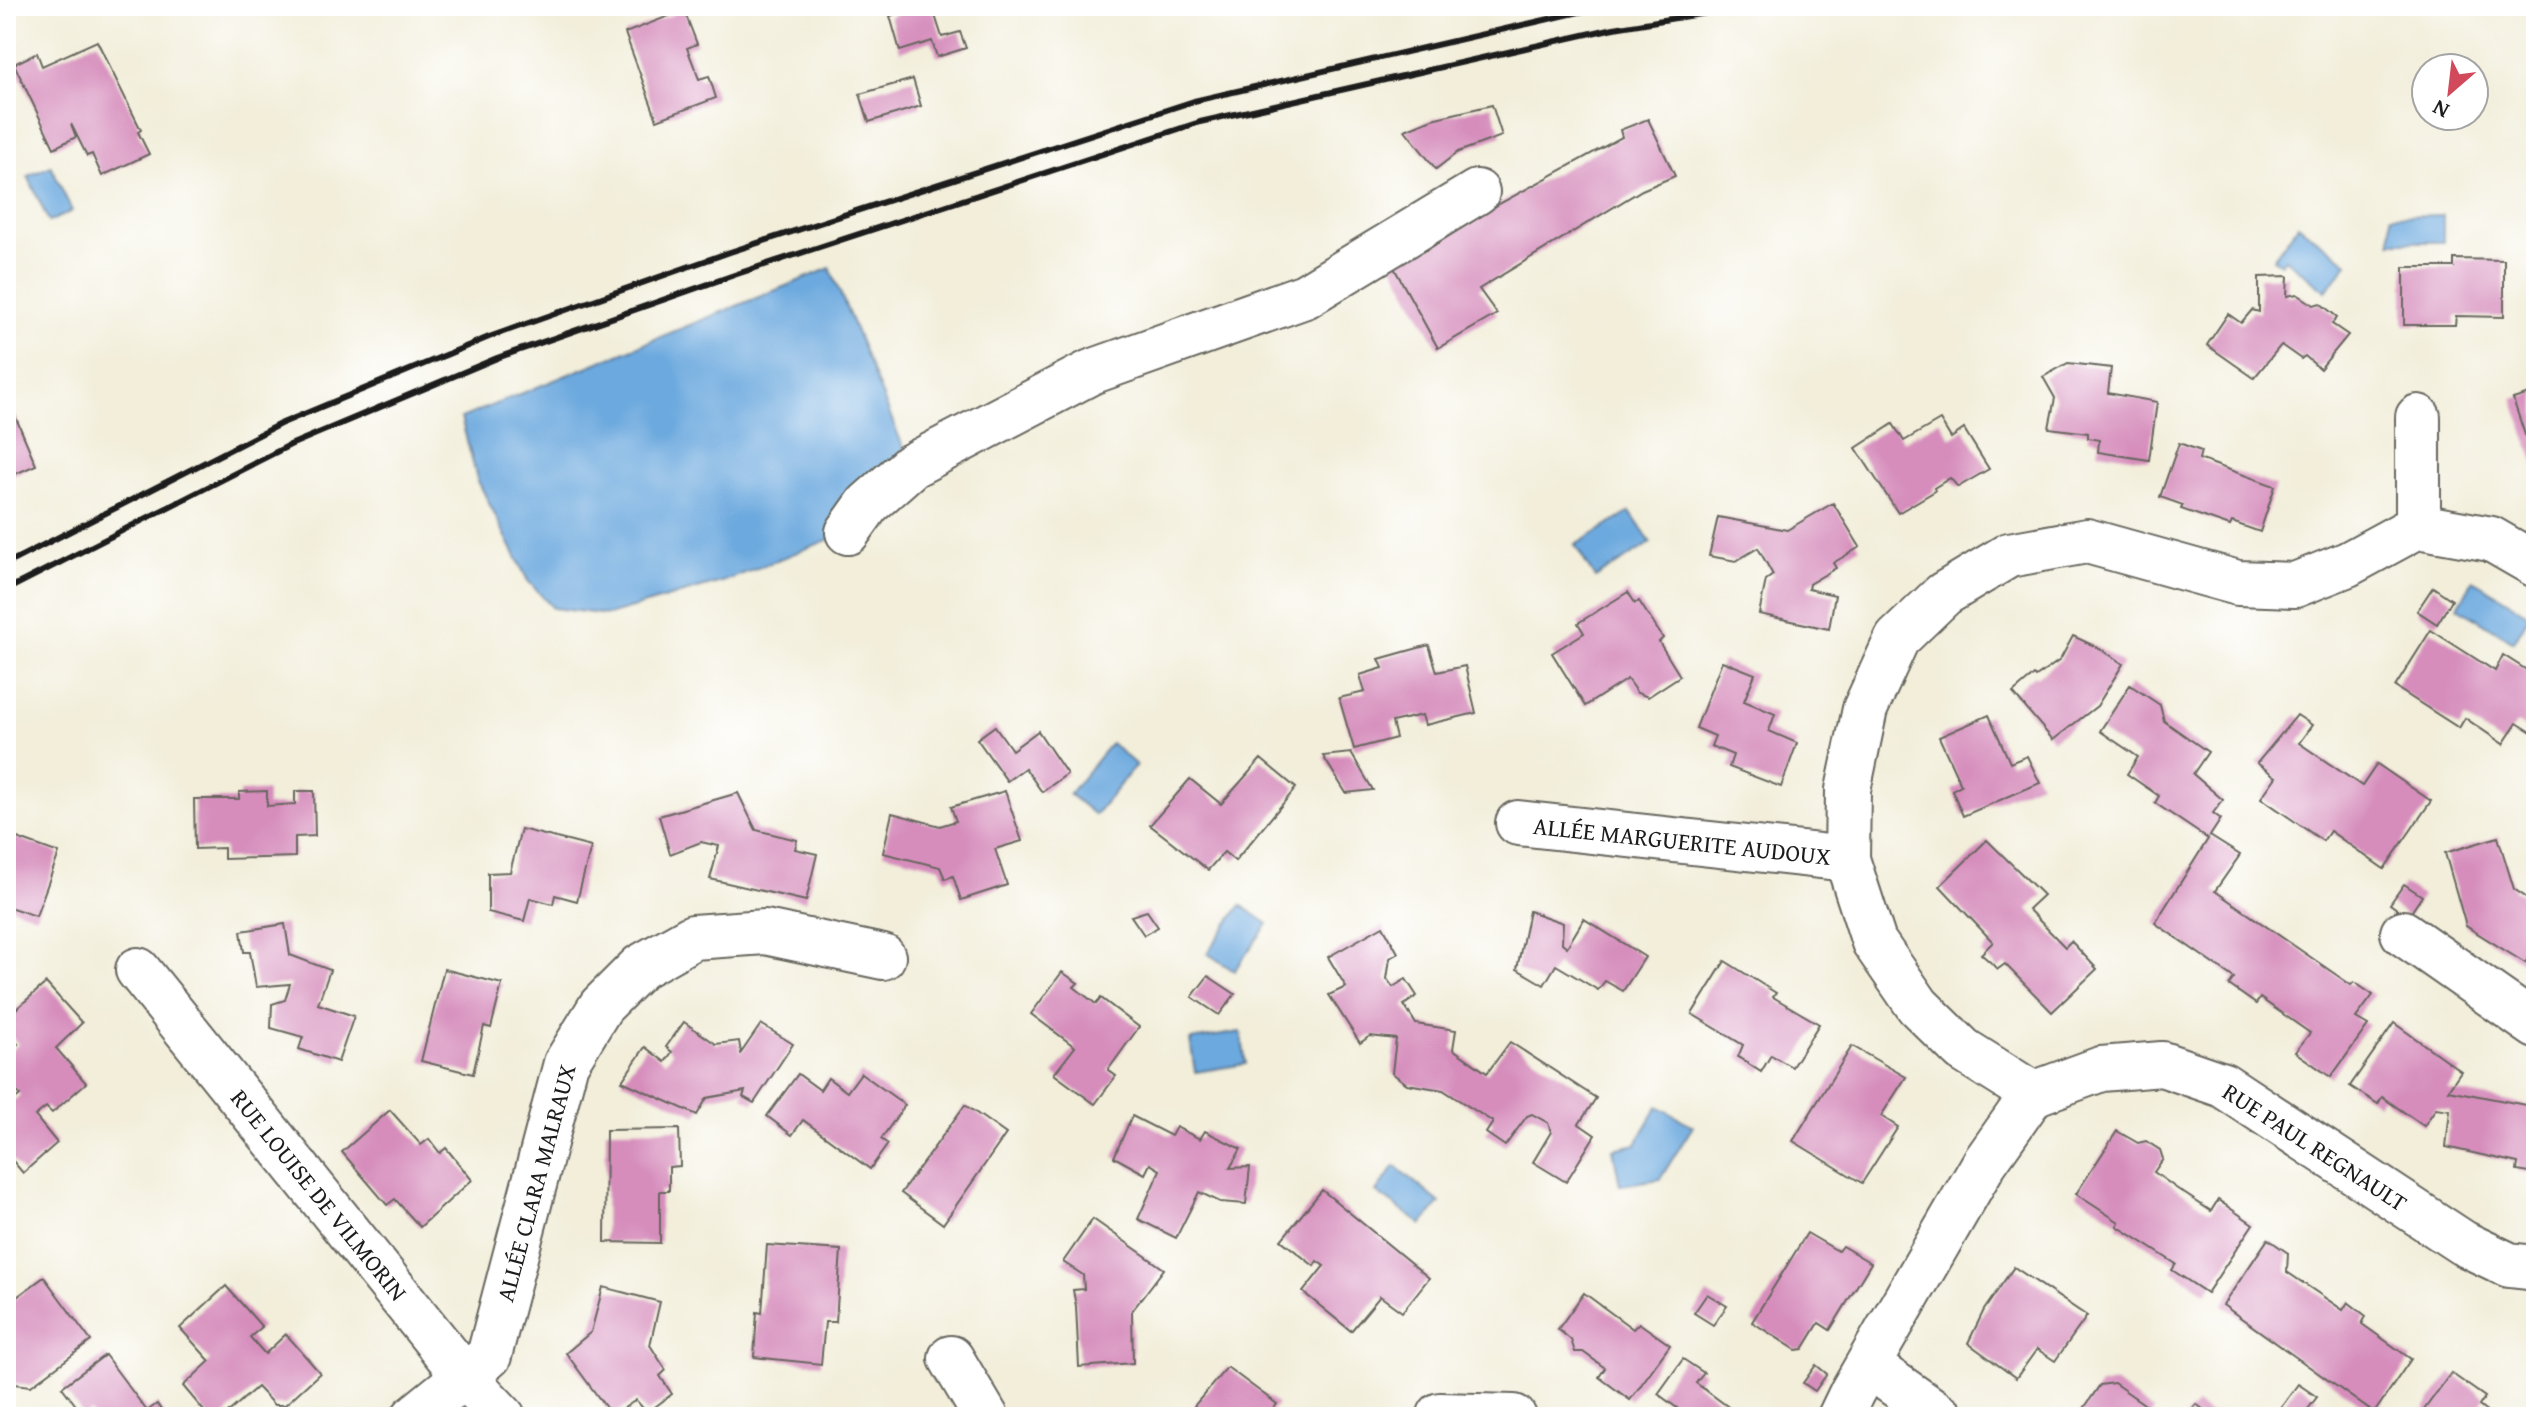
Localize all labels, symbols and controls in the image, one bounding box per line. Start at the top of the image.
north arrow [2410,52,2490,132]
text: N [2426,92,2455,127]
street label: ALLÉE MARGUERITE AUDOUX [1531,808,1833,874]
street label: ALLÉE CLARA MALRAUX [487,1060,585,1306]
street label: RUE PAUL REGNAULT [2216,1074,2414,1220]
street label: RUE LOUISE DE VILMORIN [222,1082,416,1309]

